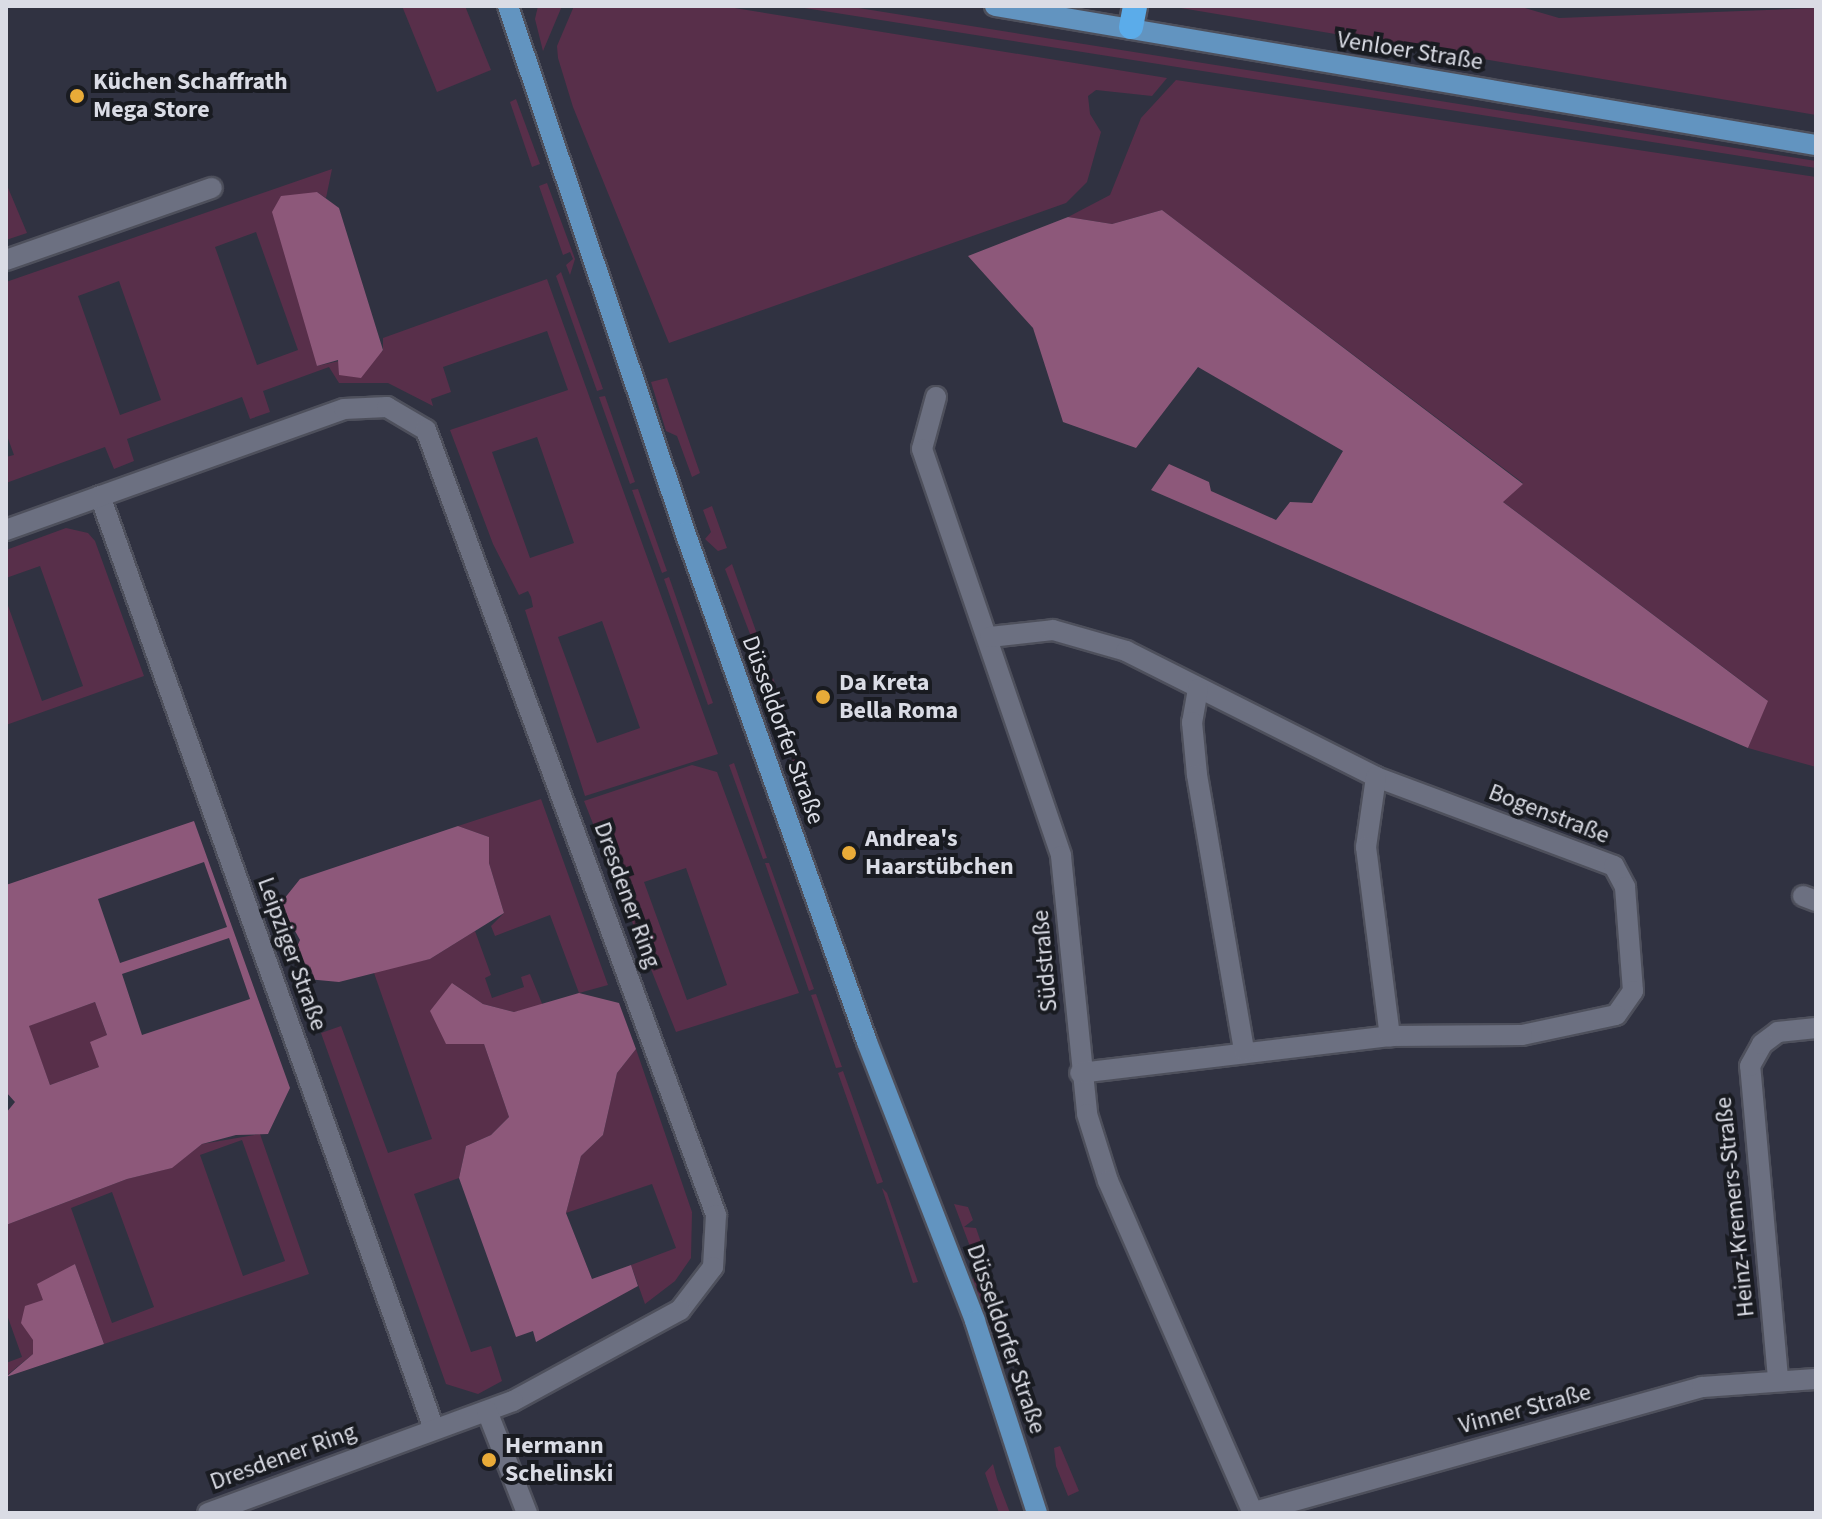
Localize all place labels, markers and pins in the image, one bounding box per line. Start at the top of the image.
place label: Küchen Schaffrath Mega Store [93,68,288,124]
marker: Küchen Schaffrath Mega Store [68,87,86,105]
place label: Da Kreta Bella Roma [839,669,958,725]
marker: Da Kreta Bella Roma [814,688,832,706]
place label: Andrea's Haarstübchen [865,825,1014,881]
marker: Andrea's Haarstübchen [840,844,858,862]
place label: Hermann Schelinski [505,1432,613,1488]
marker: Hermann Schelinski [480,1451,498,1469]

